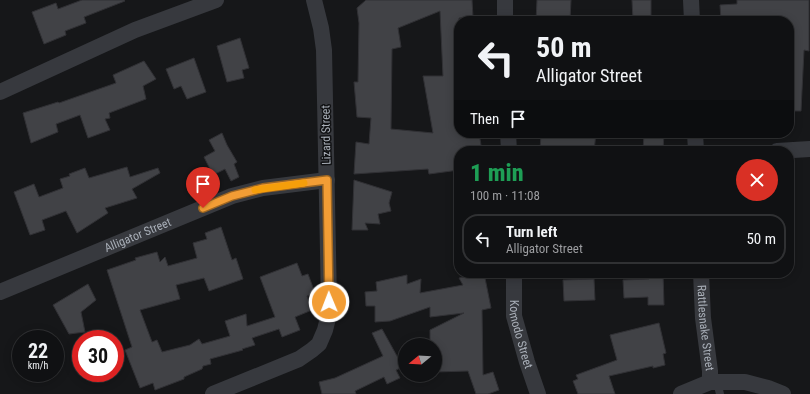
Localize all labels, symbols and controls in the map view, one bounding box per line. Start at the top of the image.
text: 50 m [536,31,592,64]
icon: left [470,32,522,84]
text: Alligator Street [536,65,642,86]
street label: Lizard Street [318,105,334,165]
icon: arrive [507,108,529,130]
text: Then [470,110,499,128]
text: 1 min [470,159,524,187]
button: close [736,159,778,201]
pin [186,167,220,208]
icon: arrive [192,173,214,195]
text: 100 m · 11:08 [470,188,540,203]
street label: Alligator Street [102,215,174,255]
text: Turn left [506,223,557,241]
icon: left [472,228,494,250]
text: 50 m [746,230,776,248]
text: Alligator Street [506,241,583,256]
position arrow [308,281,350,323]
street label: Rattlesnake Street [695,284,717,372]
street label: Komodo Street [506,300,536,371]
speed limit sign: 30 [72,330,124,382]
north arrow [398,338,442,382]
map controls [398,338,442,382]
text: 22 [28,339,48,363]
text: km/h [28,360,48,371]

